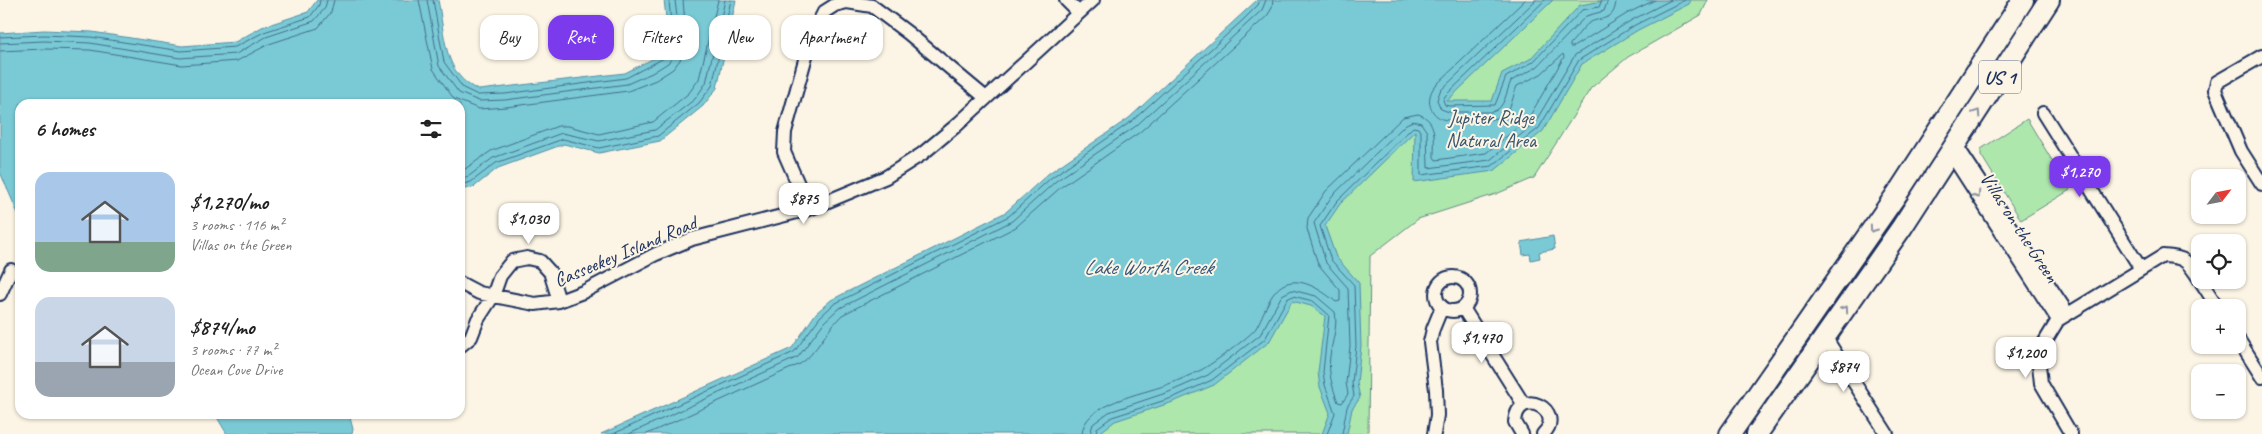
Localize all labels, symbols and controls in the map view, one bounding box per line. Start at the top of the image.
chip: Buy [480,15,538,60]
chip: Rent [548,15,614,60]
chip: Filters [624,15,699,60]
chip: New [709,15,771,60]
chip: Apartment [781,15,883,60]
road number: US 1 [1979,61,2021,94]
park label: Jupiter Ridge Natural Area [1446,105,1538,153]
one-way arrow [1971,109,1980,118]
icon: filters [417,115,445,143]
text: 6 homes [35,116,95,142]
pin: $1,270 [2039,156,2121,198]
text: $1,270 [2060,162,2100,182]
street label: Villas on the Green [1975,167,2065,288]
north arrow [2191,169,2246,224]
map controls [2191,169,2246,419]
pin: $875 [774,182,834,225]
text: $1,270/mo [190,189,268,215]
text: $875 [790,189,818,209]
one-way arrow [1971,189,1980,198]
icon: home [75,192,135,252]
pin: $1,030 [488,202,570,245]
text: $1,030 [509,209,549,229]
street label: Casseekey Island Road [550,209,703,293]
text: 3 rooms · 116 m² [190,215,284,235]
one-way arrow [1870,223,1879,233]
button: locate [2191,234,2246,289]
text: Villas on the Green [190,235,292,255]
water label: Lake Worth Creek [1084,254,1217,280]
button: + [2191,299,2246,354]
one-way arrow [1839,306,1848,315]
text: $874/mo [190,314,255,340]
icon: home [75,317,135,377]
pin: $1,470 [1441,322,1523,364]
text: $1,470 [1462,328,1502,348]
pin: $1,200 [1985,336,2067,379]
text: 3 rooms · 77 m² [190,340,276,360]
text: $1,200 [2006,343,2046,363]
pin: $874 [1814,350,1874,393]
text: $874 [1830,357,1858,377]
text: Ocean Cove Drive [190,360,282,380]
button: − [2191,364,2246,419]

